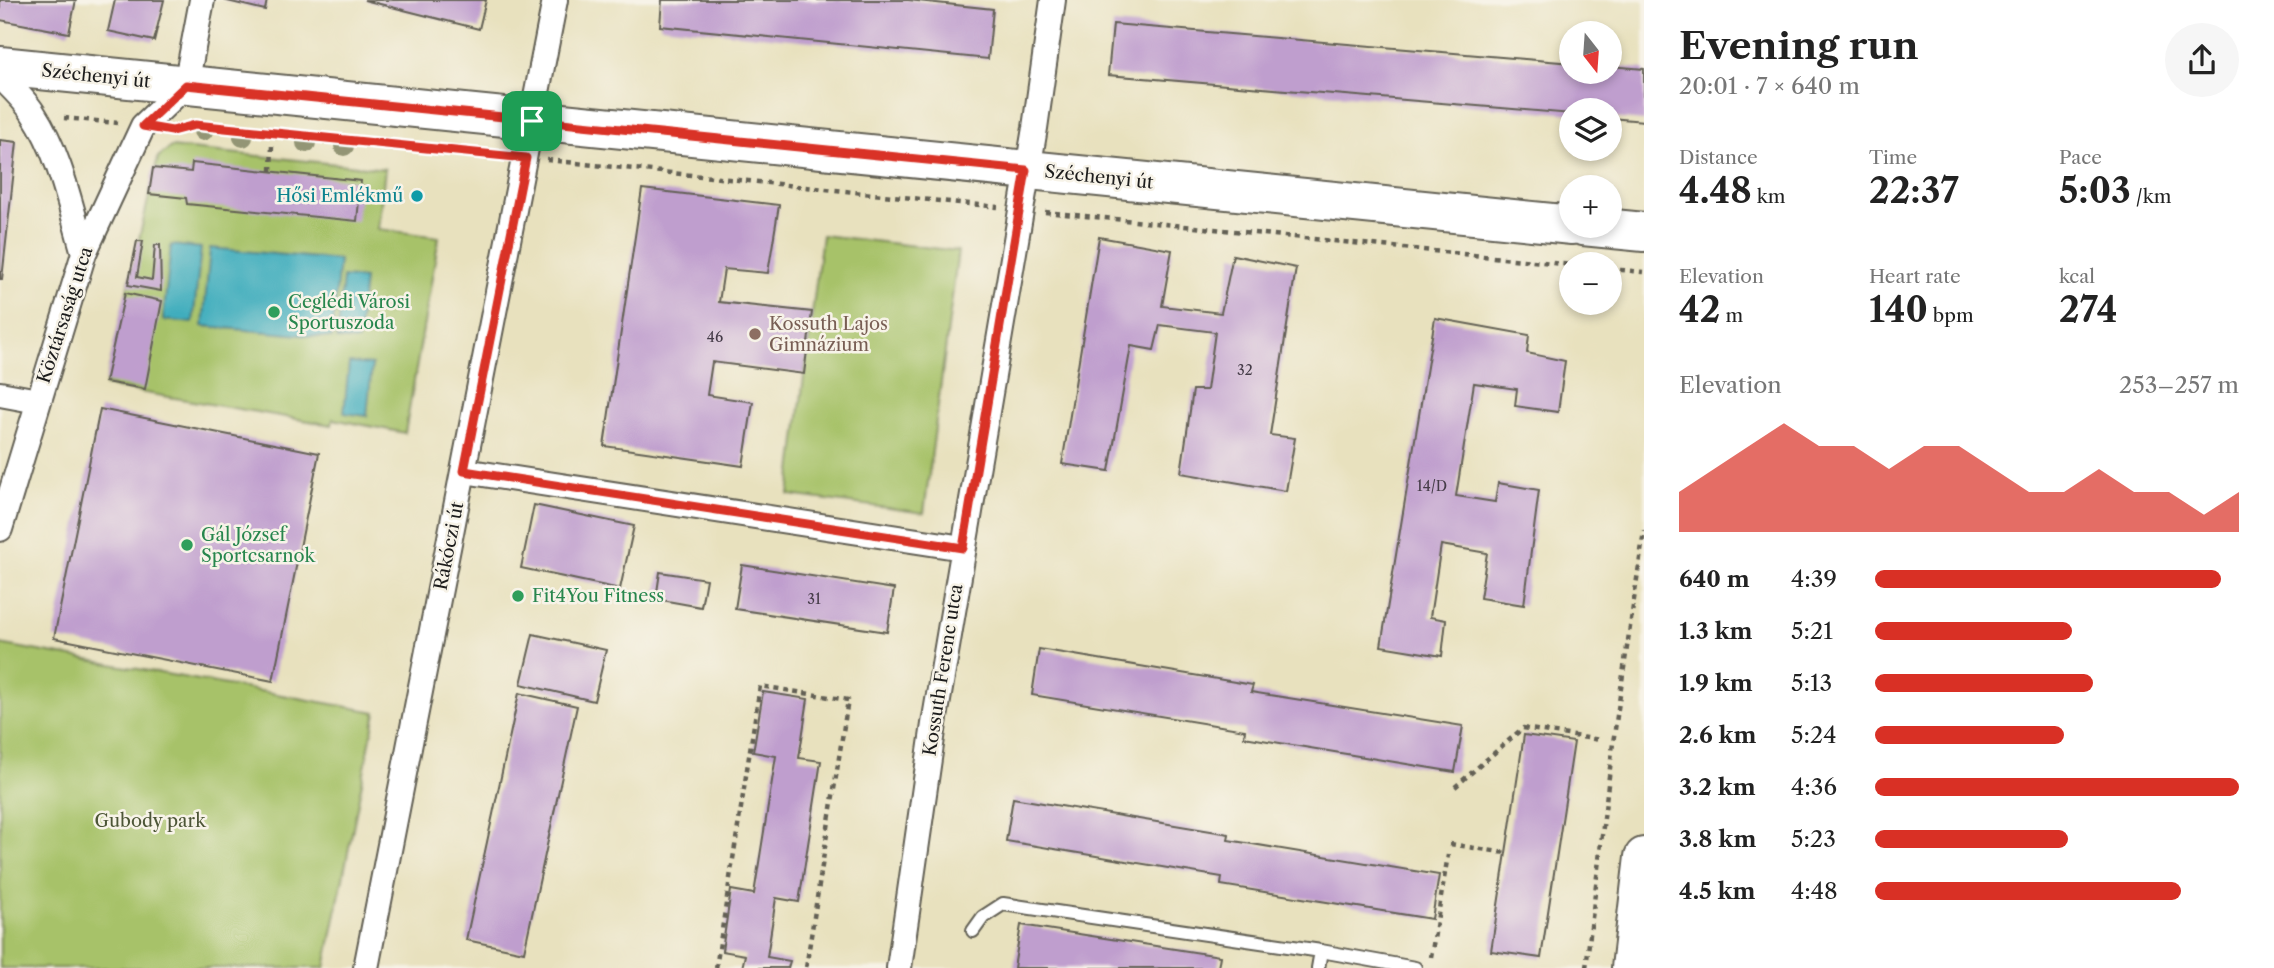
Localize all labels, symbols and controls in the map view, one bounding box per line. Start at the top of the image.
north arrow [1559,21,1622,84]
map controls [1559,21,1622,315]
text: Evening run [1679,22,1919,69]
button: share [2165,23,2239,97]
street label: Széchenyi út [41,59,152,93]
text: 20:01 · 7 × 640 m [1679,72,1860,100]
pin [502,91,562,151]
button: layers [1559,98,1622,161]
icon: arrive [513,102,551,140]
text: Distance [1679,146,1758,169]
text: Time [1869,146,1917,169]
text: Pace [2059,146,2102,169]
street label: Széchenyi út [1044,160,1155,194]
text: 4.48 [1679,169,1752,212]
text: 22:37 [1869,169,1959,212]
text: 5:03 [2059,169,2131,212]
button: + [1559,175,1622,238]
place label: Hősi Emlékmű [276,185,403,207]
text: km [1752,185,1785,208]
text: /km [2131,185,2171,208]
marker: Hősi Emlékmű [409,188,425,204]
street label: Köztársaság utca [33,243,98,386]
button: − [1559,252,1622,315]
text: Elevation [1679,265,1764,288]
text: Heart rate [1869,265,1961,288]
text: kcal [2059,265,2095,288]
text: 42 [1679,288,1720,331]
text: 140 [1869,288,1928,331]
text: 274 [2059,288,2118,331]
place label: Ceglédi Városi Sportuszoda [288,291,410,334]
marker: Ceglédi Városi Sportuszoda [266,304,282,320]
text: m [1720,304,1743,327]
text: bpm [1928,304,1974,327]
place label: Kossuth Lajos Gimnázium [769,313,888,356]
marker: Kossuth Lajos Gimnázium [747,326,763,342]
house number: 46 [707,328,723,346]
house number: 32 [1237,361,1253,379]
text: Elevation [1679,371,1782,399]
text: 253–257 m [2119,371,2239,399]
house number: 14/D [1417,477,1447,495]
street label: Rákóczi út [430,499,468,592]
place label: Gál József Sportcsarnok [201,524,316,567]
marker: Gál József Sportcsarnok [179,537,195,553]
text: 640 m [1679,565,1750,593]
text: 4:39 [1791,565,1837,593]
street label: Kossuth Ferenc utca [919,582,968,758]
place label: Fit4You Fitness [532,585,664,607]
marker: Fit4You Fitness [510,588,526,604]
house number: 31 [807,590,821,608]
text: 1.3 km [1679,617,1753,645]
text: 5:21 [1791,617,1833,645]
text: 1.9 km [1679,669,1753,697]
text: 5:13 [1791,669,1832,697]
text: 2.6 km [1679,721,1757,749]
text: 5:24 [1791,721,1836,749]
text: 3.2 km [1679,773,1756,801]
text: 4:36 [1791,773,1837,801]
park label: Gubody park [94,810,207,832]
text: 3.8 km [1679,825,1756,853]
text: 5:23 [1791,825,1836,853]
text: 4.5 km [1679,877,1756,905]
text: 4:48 [1791,877,1838,905]

